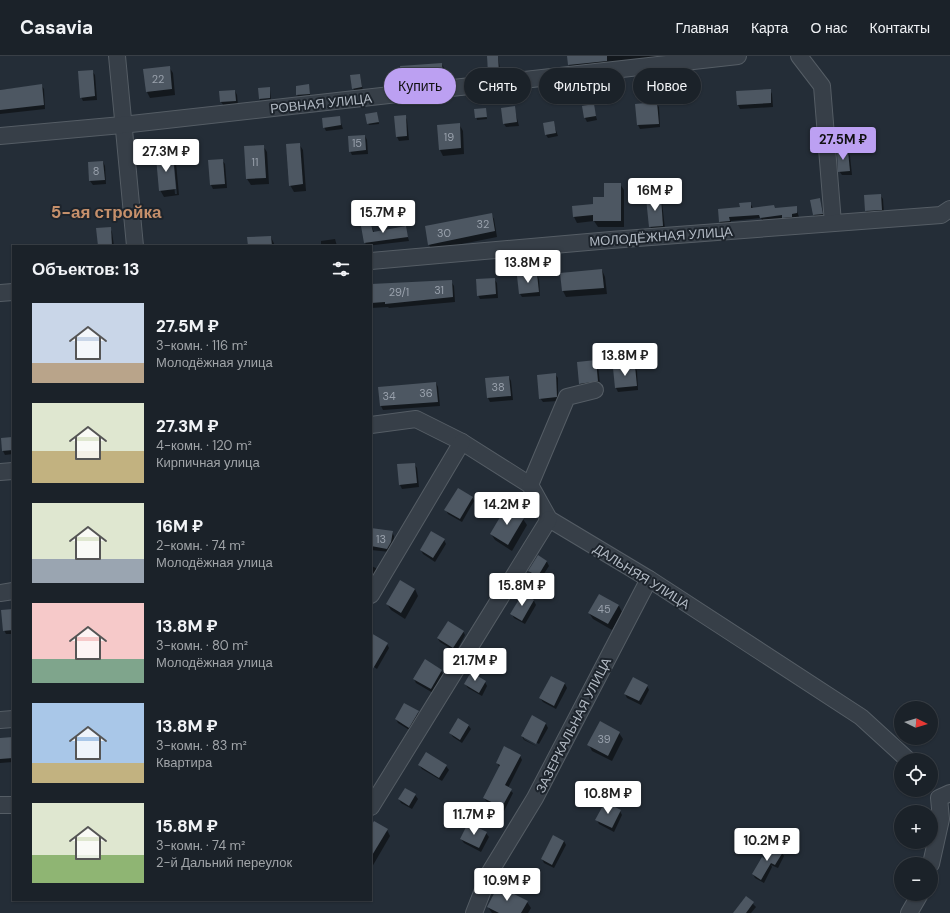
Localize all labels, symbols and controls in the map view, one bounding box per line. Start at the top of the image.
text: Casavia [20,15,93,40]
text: Главная [676,19,729,37]
text: Карта [751,19,788,37]
text: О нас [810,19,848,37]
text: Контакты [870,19,930,37]
chip: Купить [384,68,456,104]
chip: Снять [464,68,531,104]
chip: Фильтры [539,68,625,104]
chip: Новое [633,68,701,104]
house number: 22 [152,72,164,86]
street label: РОВНАЯ УЛИЦА [269,90,373,117]
pin: 27.5M ₽ [806,127,880,161]
house number: 19 [444,130,454,144]
text: 27.5M ₽ [819,131,867,148]
house number: 15 [352,136,362,150]
pin: 27.3M ₽ [129,139,203,173]
text: 27.3M ₽ [142,143,190,160]
house number: 11 [252,155,258,169]
house number: 8 [93,164,99,178]
pin: 16M ₽ [627,178,683,212]
text: 16M ₽ [637,182,673,199]
pin: 15.7M ₽ [346,200,420,234]
district label: 5-ая стройка [51,201,162,223]
text: 15.7M ₽ [360,204,406,221]
house number: 32 [477,217,489,231]
street label: МОЛОДЁЖНАЯ УЛИЦА [589,223,734,250]
house number: 30 [437,226,451,240]
pin: 13.8M ₽ [491,250,565,284]
text: 13.8M ₽ [504,254,552,271]
text: Объектов: 13 [32,258,140,280]
icon: filters [330,258,352,280]
house number: 31 [434,283,444,297]
house number: 29/1 [389,285,409,299]
text: 27.5M ₽ [156,315,219,337]
icon: home [64,319,112,367]
text: 3-комн. · 116 m² [156,337,248,354]
pin: 13.8M ₽ [588,343,662,377]
text: 13.8M ₽ [601,347,649,364]
text: Молодёжная улица [156,354,273,371]
house number: 38 [491,380,505,394]
house number: 36 [419,386,433,400]
house number: 34 [382,389,396,403]
text: 27.3M ₽ [156,415,219,437]
icon: home [64,419,112,467]
text: 4-комн. · 120 m² [156,437,252,454]
text: Кирпичная улица [156,454,260,471]
pin: 14.2M ₽ [470,492,544,526]
text: 14.2M ₽ [483,496,531,513]
text: 16M ₽ [156,515,203,537]
icon: home [64,519,112,567]
house number: 13 [376,532,386,546]
text: 2-комн. · 74 m² [156,537,245,554]
street label: ДАЛЬНЯЯ УЛИЦА [590,540,693,613]
text: Молодёжная улица [156,554,273,571]
pin: 15.8M ₽ [485,573,559,607]
text: 15.8M ₽ [498,577,546,594]
house number: 45 [597,602,611,616]
text: 13.8M ₽ [156,615,218,637]
icon: home [64,619,112,667]
text: 3-комн. · 80 m² [156,637,248,654]
pin: 21.7M ₽ [438,648,512,682]
text: 21.7M ₽ [452,652,498,669]
text: Молодёжная улица [156,654,273,671]
street label: ЗАЗЕРКАЛЬНАЯ УЛИЦА [532,654,615,796]
north arrow [894,701,938,745]
map controls [894,701,938,901]
text: 13.8M ₽ [156,715,218,737]
icon: home [64,719,112,767]
house number: 39 [597,732,611,746]
text: 3-комн. · 83 m² [156,737,247,754]
button: locate [894,753,938,797]
text: Квартира [156,754,212,771]
pin: 10.8M ₽ [571,781,645,815]
text: 10.8M ₽ [584,785,632,802]
pin: 11.7M ₽ [437,802,511,836]
button: + [894,805,938,849]
text: 11.7M ₽ [453,806,495,823]
text: 15.8M ₽ [156,815,218,837]
icon: home [64,819,112,867]
pin: 10.2M ₽ [730,828,804,862]
text: 10.2M ₽ [743,832,791,849]
text: 3-комн. · 74 m² [156,837,245,854]
text: 2-й Дальний переулок [156,854,292,871]
button: − [894,857,938,901]
pin: 10.9M ₽ [470,868,544,902]
text: 10.9M ₽ [483,872,531,889]

